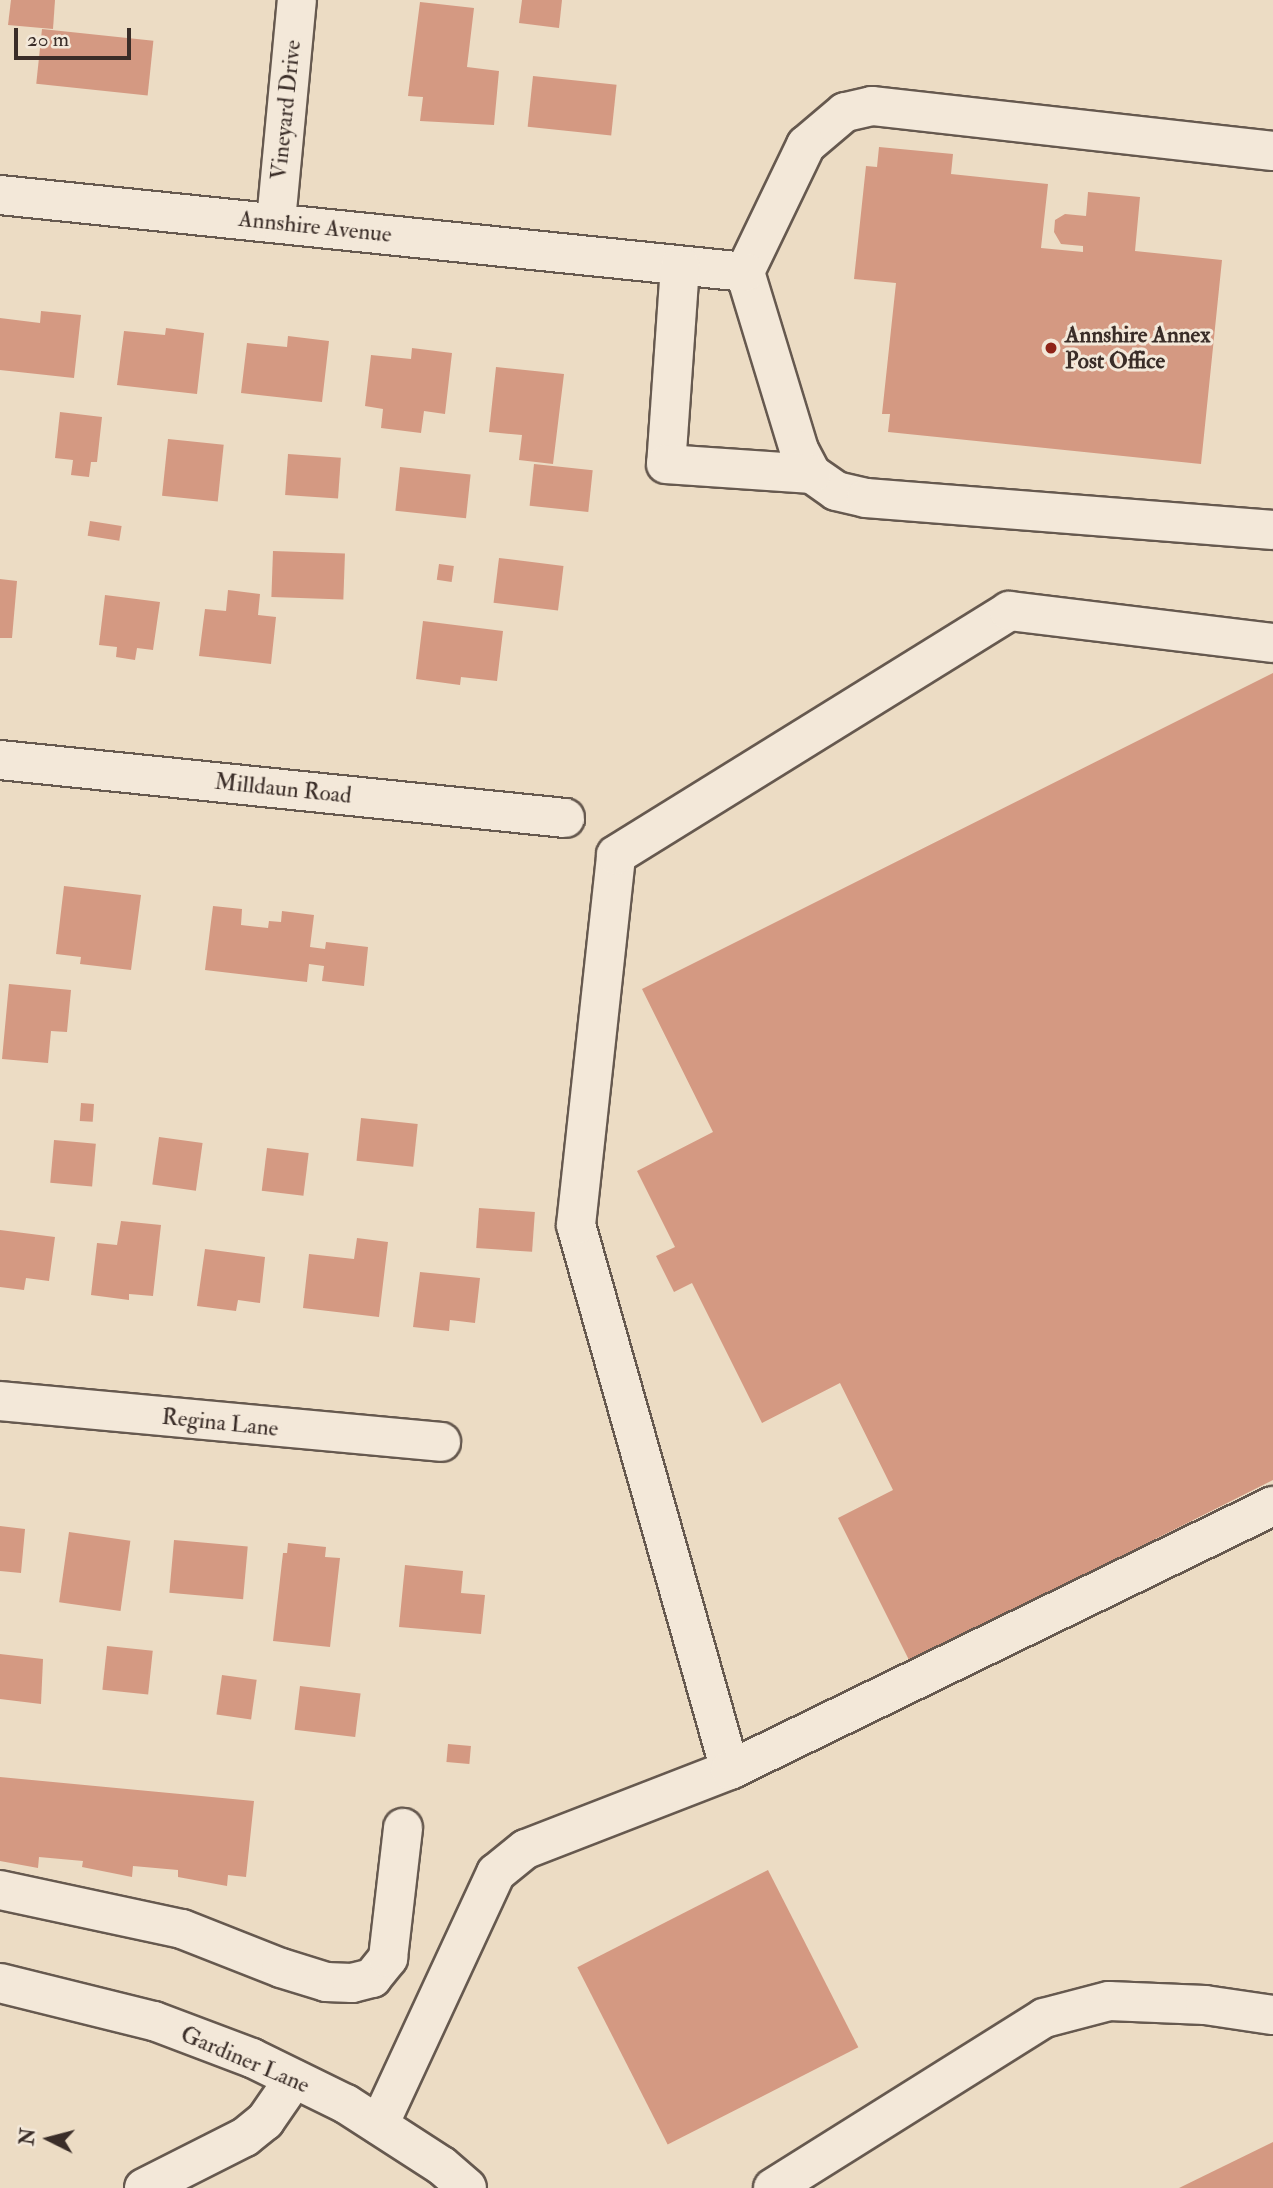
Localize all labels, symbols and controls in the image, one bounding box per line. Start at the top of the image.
scale bar [18,14,135,58]
text: 20 m [27,26,69,53]
street label: Vineyard Drive [265,39,307,181]
street label: Annshire Avenue [237,205,393,249]
place label: Annshire Annex Post Office [1065,321,1210,375]
marker: Annshire Annex Post Office [1043,340,1059,356]
street label: Milldaun Road [213,768,353,810]
street label: Regina Lane [160,1403,280,1443]
street label: Gardiner Lane [176,2021,314,2099]
north arrow [14,2104,84,2174]
text: N [15,2127,41,2147]

